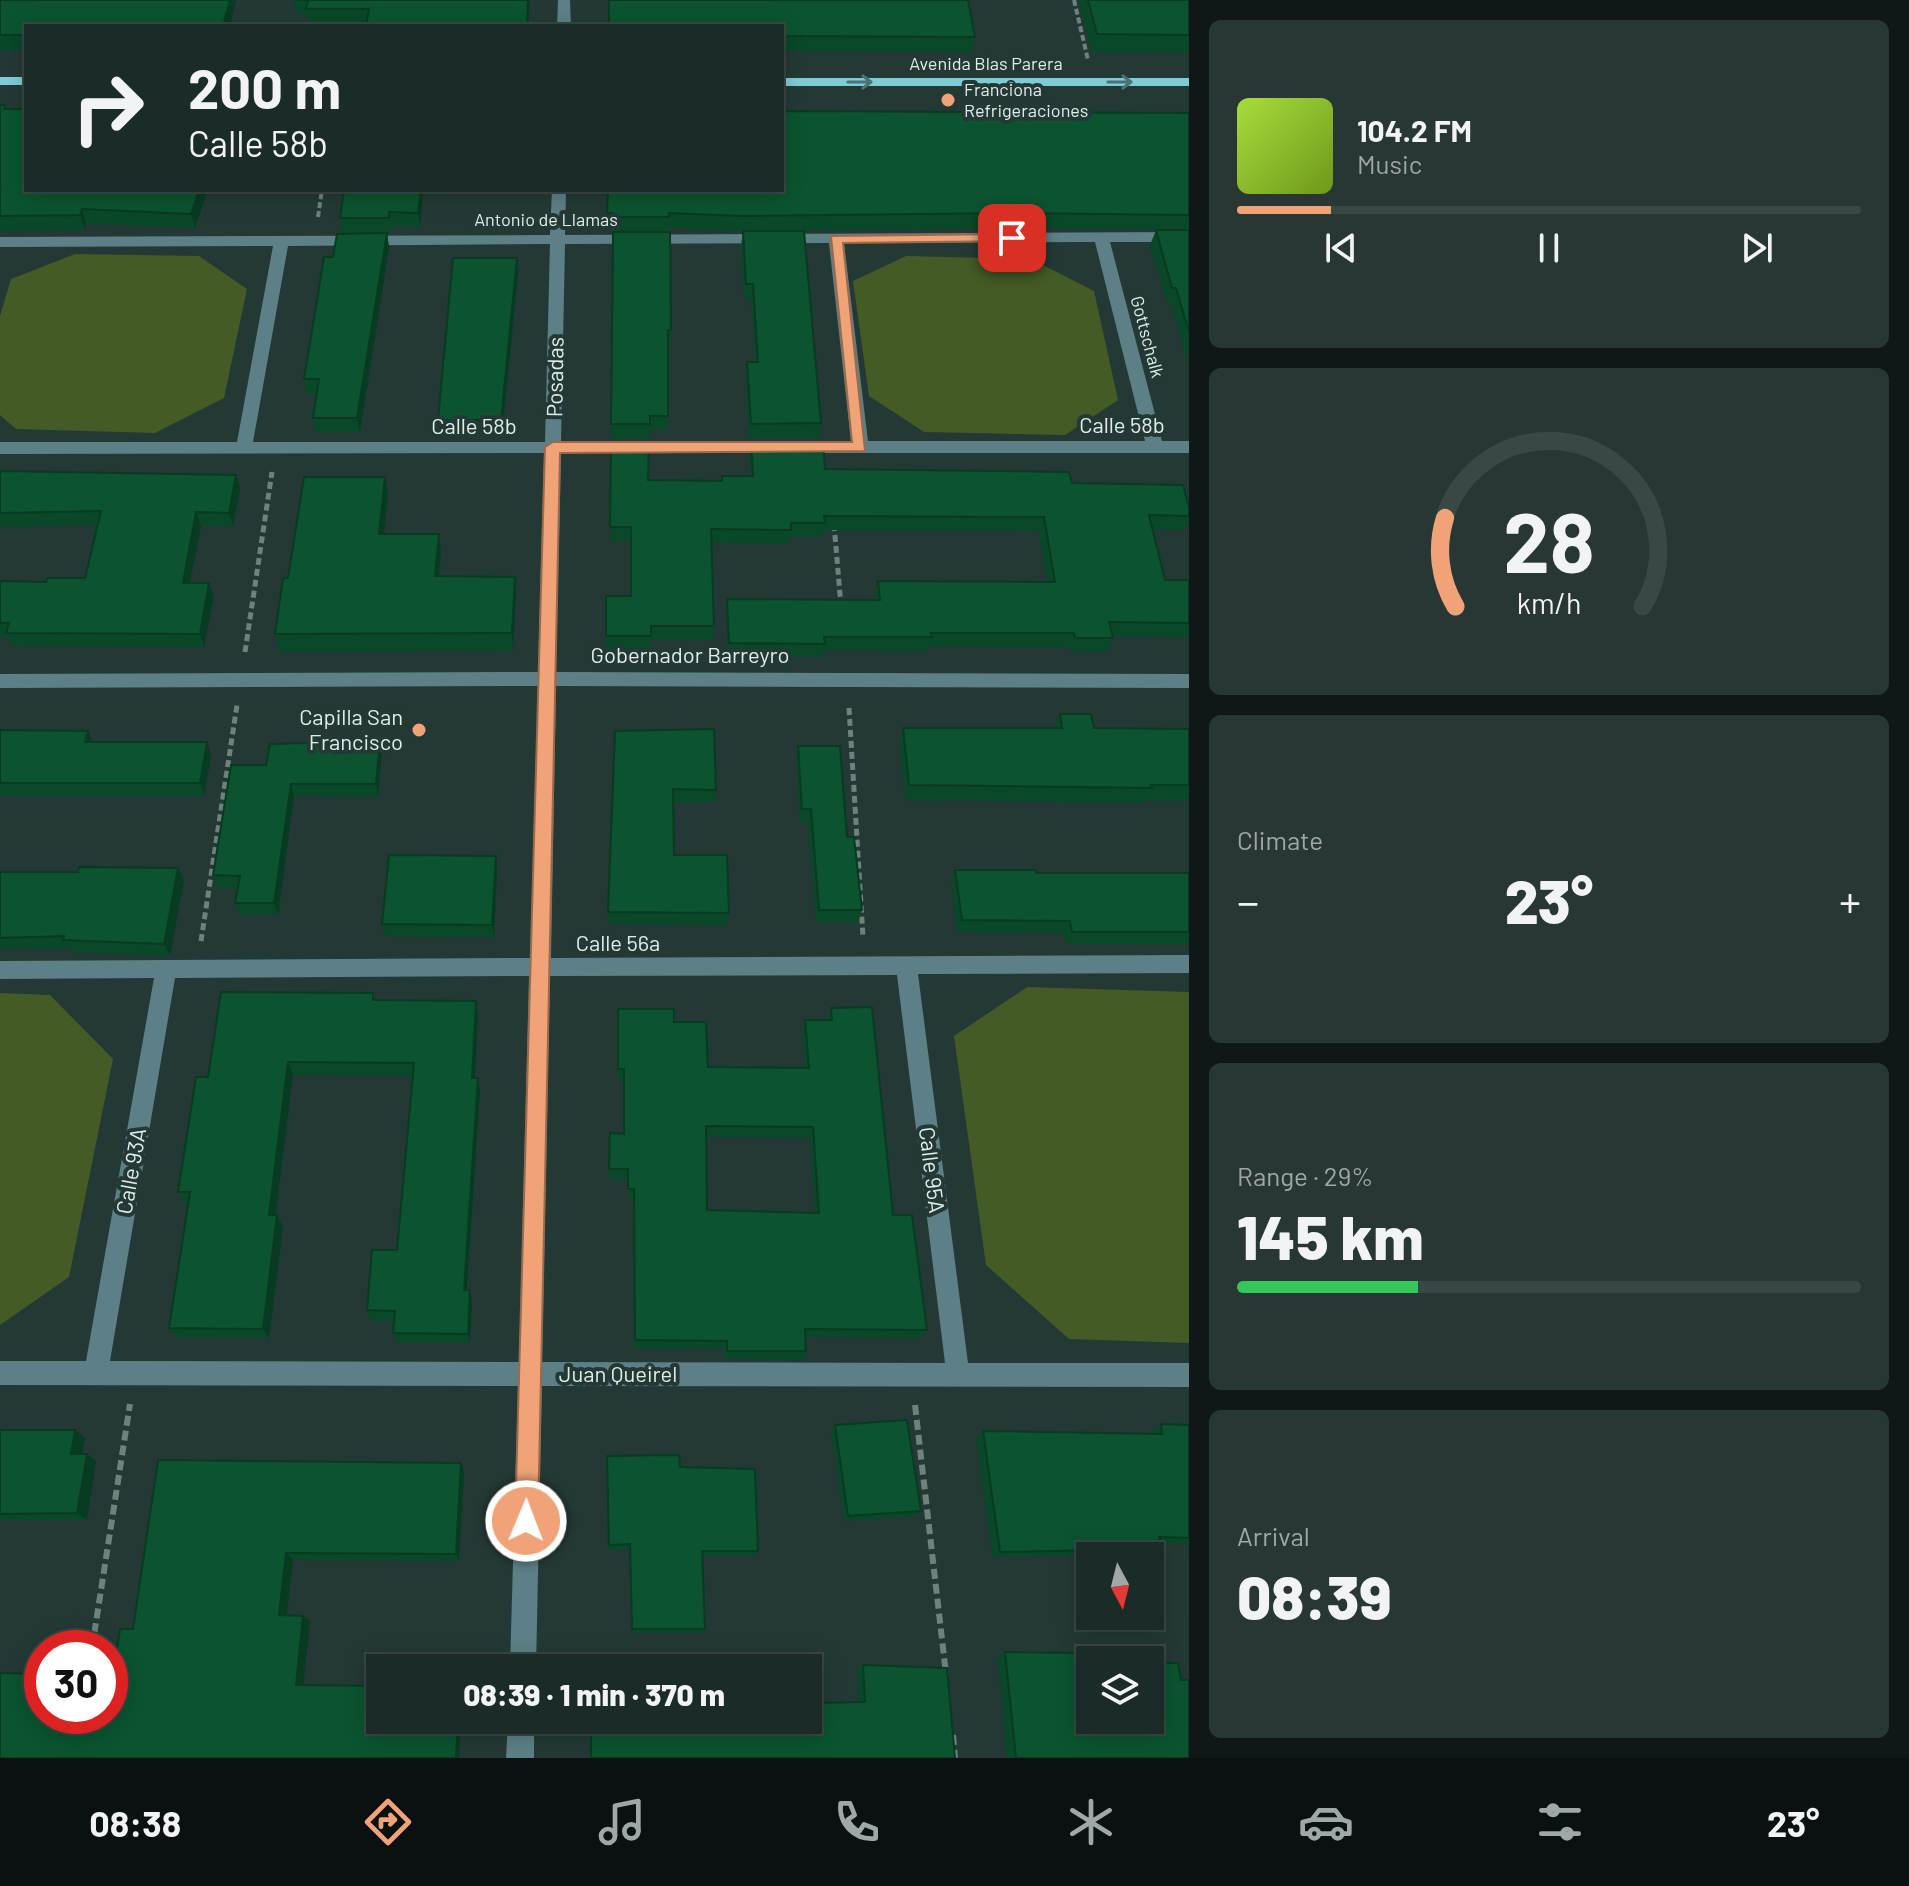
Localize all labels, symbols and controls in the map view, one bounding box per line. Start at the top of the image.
street label: Avenida Blas Parera [909,52,1063,74]
text: 200 m [188,53,341,120]
icon: right [56,56,160,160]
one-way arrow [846,74,873,90]
one-way arrow [1106,74,1133,90]
place label: Franciona Refrigeraciones [964,78,1088,121]
marker: Franciona Refrigeraciones [939,91,957,109]
text: 104.2 FM [1357,112,1472,148]
text: Calle 58b [188,121,328,164]
text: Music [1357,148,1422,179]
pin [978,204,1046,272]
street label: Antonio de Llamas [474,208,618,230]
icon: arrive [990,216,1034,260]
icon: previous [1319,226,1363,270]
icon: pause [1527,226,1571,270]
icon: next [1735,226,1779,270]
street label: Gottschalk [1126,293,1169,380]
street label: Posadas [540,337,568,417]
street label: Calle 58b [1079,411,1165,437]
street label: Calle 58b [431,412,517,438]
text: 28 [1503,490,1595,590]
text: km/h [1517,586,1581,621]
street label: Gobernador Barreyro [591,641,789,667]
place label: Capilla San Francisco [299,703,403,754]
marker: Capilla San Francisco [410,721,428,739]
text: Climate [1237,824,1323,855]
text: 23° [1505,864,1593,936]
text: − [1237,874,1259,927]
text: + [1839,874,1861,927]
street label: Calle 56a [576,929,660,955]
street label: Calle 95A [915,1125,951,1215]
street label: Calle 93A [110,1126,150,1216]
text: Range · 29% [1237,1160,1373,1191]
text: 145 km [1237,1200,1424,1272]
street label: Juan Queirel [559,1360,677,1386]
position arrow [484,1479,568,1563]
text: Arrival [1237,1520,1310,1551]
north arrow [1076,1542,1164,1630]
map controls [1076,1542,1164,1734]
text: 08:39 [1237,1560,1392,1632]
speed limit sign: 30 [24,1630,128,1734]
button: layers [1076,1646,1164,1734]
text: 08:39 · 1 min · 370 m [463,1676,725,1712]
icon: directions [360,1794,416,1850]
icon: music [594,1794,650,1850]
icon: phone [829,1794,885,1850]
icon: climate [1063,1794,1119,1850]
icon: car [1298,1794,1354,1850]
icon: filters [1532,1794,1588,1850]
text: 08:38 [89,1801,181,1844]
text: 23° [1767,1801,1820,1844]

